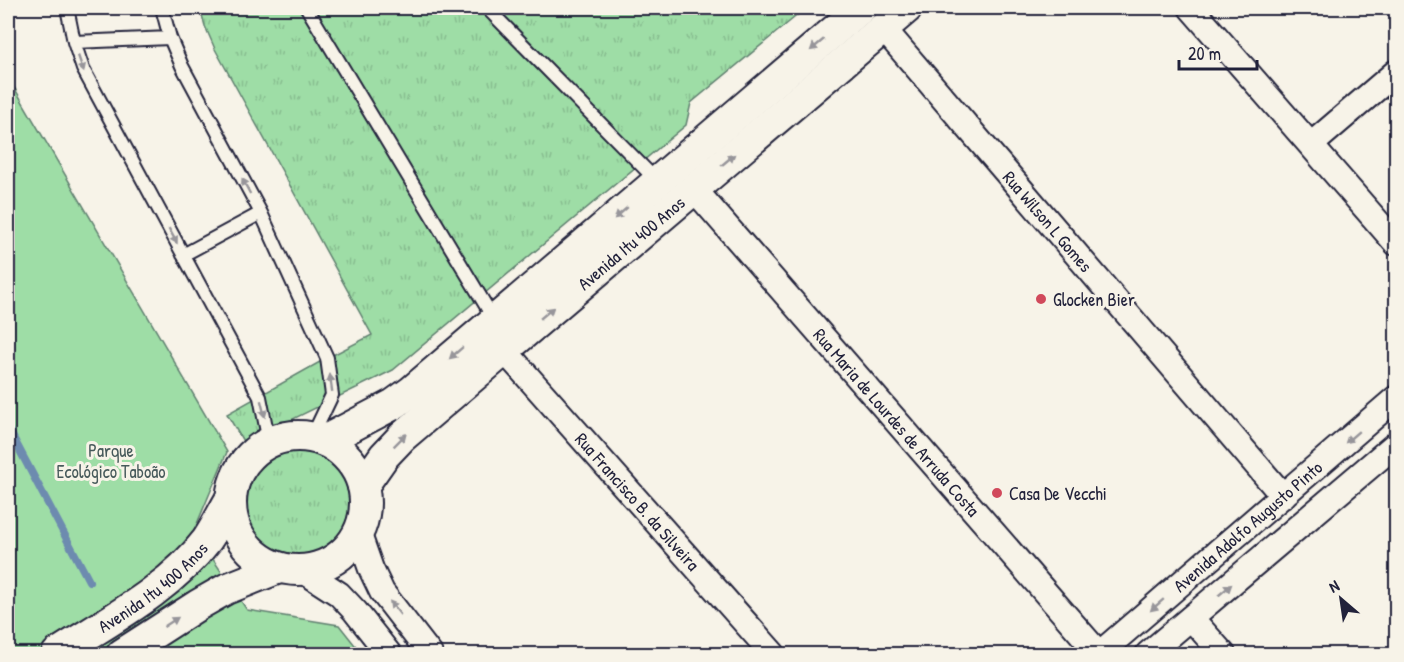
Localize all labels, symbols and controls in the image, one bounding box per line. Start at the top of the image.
scale bar [1179,33,1257,71]
one-way arrow [809,39,825,52]
text: 20 m [1188,41,1221,66]
one-way arrow [77,55,87,73]
one-way arrow [720,154,735,167]
street label: Rua Wilson L Gomes [998,165,1099,277]
one-way arrow [241,177,251,194]
street label: Avenida Itu 400 Anos [572,190,690,295]
one-way arrow [614,206,629,219]
one-way arrow [168,228,178,245]
place label: Glocken Bier [1053,287,1135,312]
marker: Glocken Bier [1034,292,1048,306]
one-way arrow [539,307,554,320]
street label: Rua Maria de Lourdes de Arruda Costa [808,323,986,522]
one-way arrow [449,346,464,359]
one-way arrow [326,374,335,393]
one-way arrow [258,400,268,418]
street label: Rua Francisco B. da Silveira [570,427,706,576]
one-way arrow [1344,430,1360,443]
one-way arrow [392,434,406,448]
park label: Parque Ecológico Taboão [56,438,166,484]
street label: Avenida Adolfo Augusto Pinto [1168,455,1327,597]
place label: Casa De Vecchi [1009,481,1107,506]
marker: Casa De Vecchi [990,486,1004,500]
street label: Avenida Itu 400 Anos [93,536,213,638]
north arrow [1311,569,1371,629]
text: N [1325,574,1343,598]
one-way arrow [1217,583,1233,596]
one-way arrow [1150,598,1165,611]
one-way arrow [389,601,401,616]
one-way arrow [162,617,179,628]

